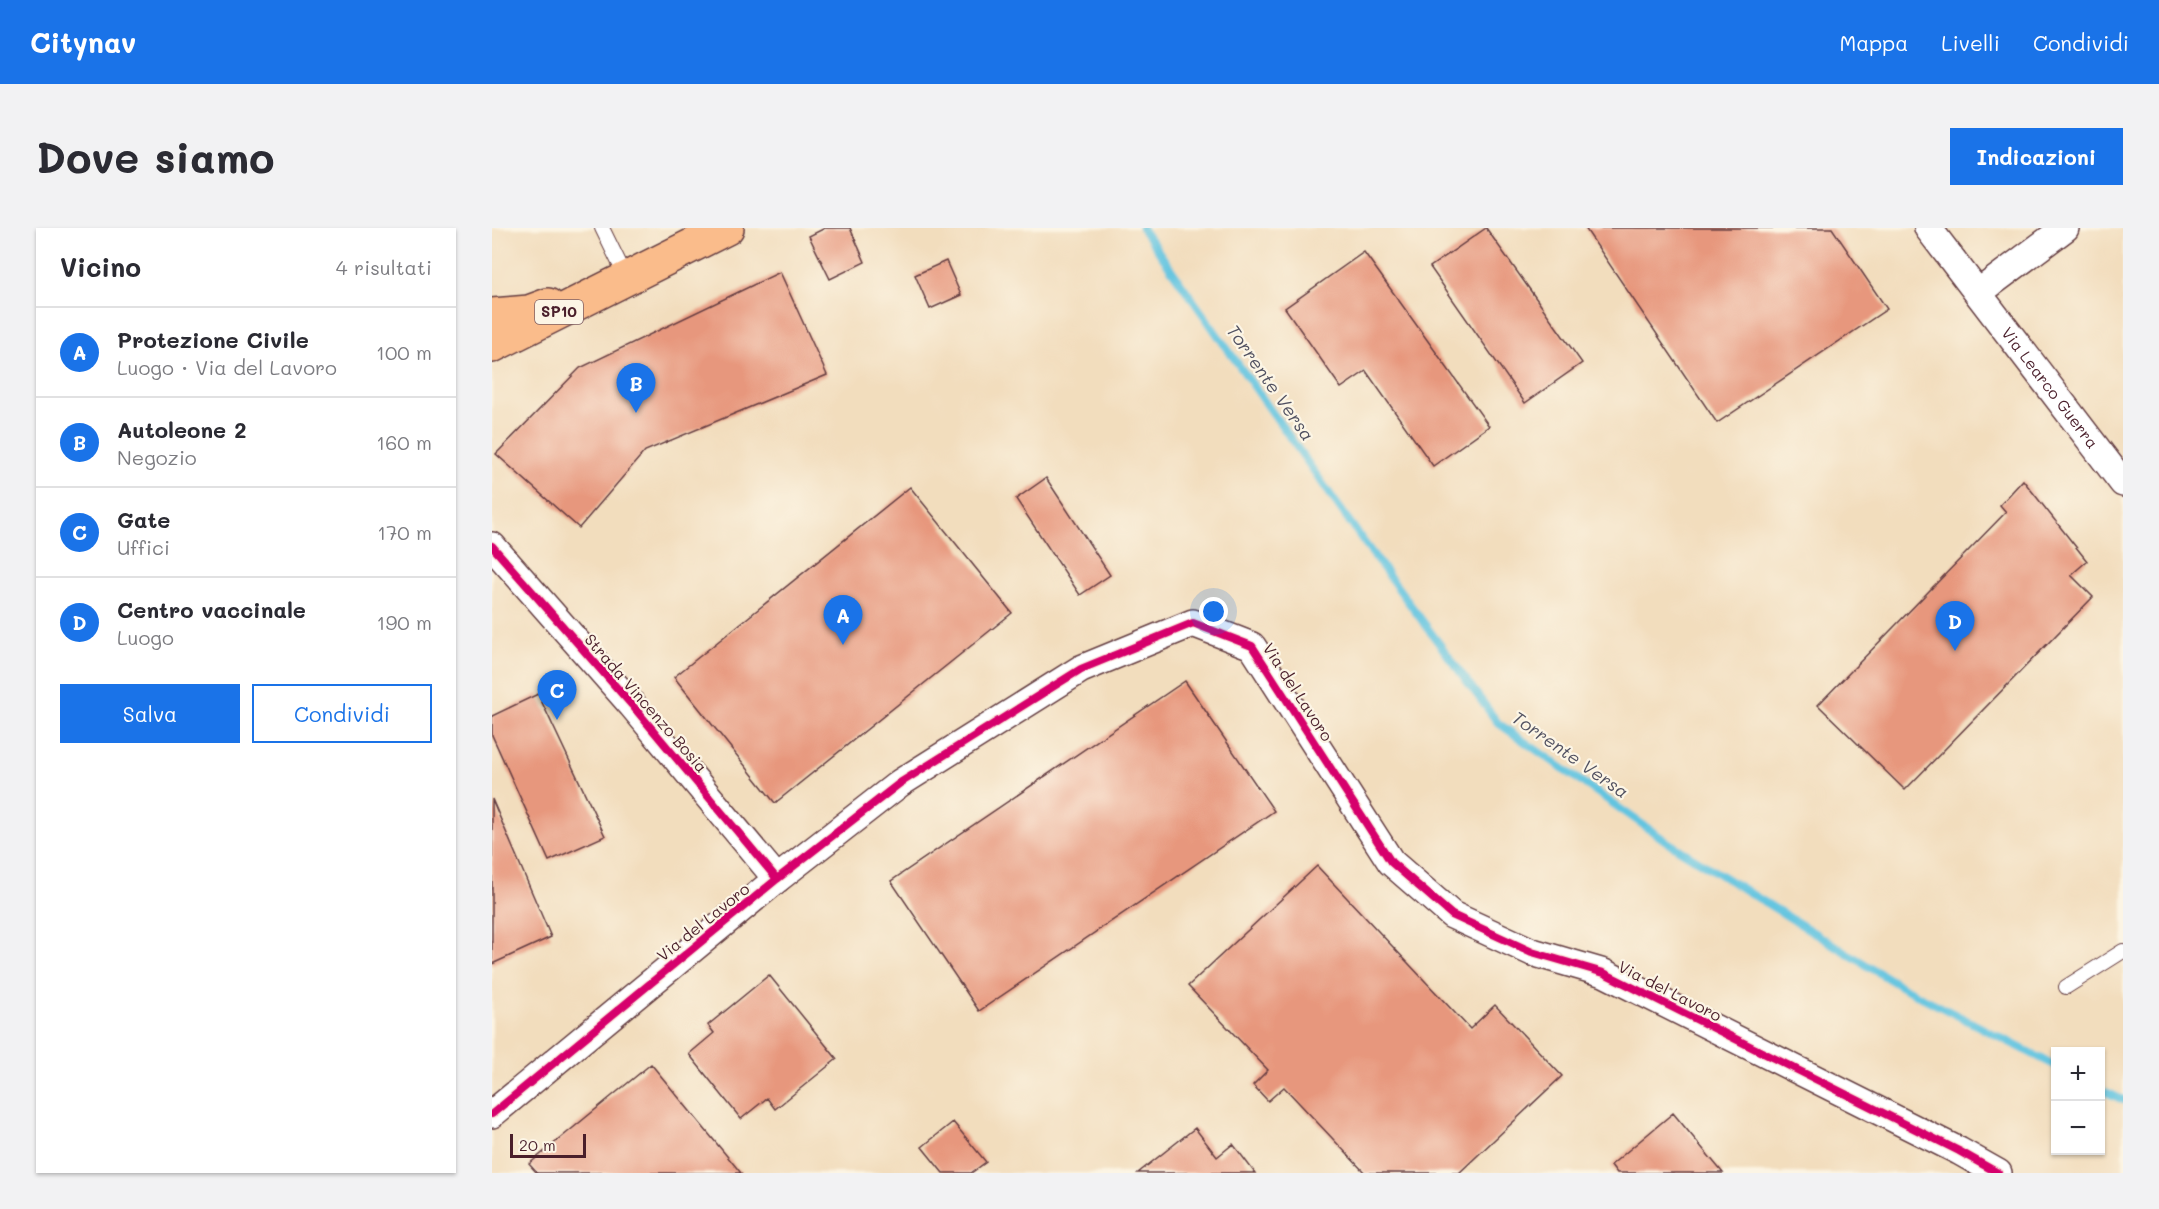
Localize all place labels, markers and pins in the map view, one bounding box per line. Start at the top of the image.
pin: B [616,364,656,413]
pin: A [824,596,862,645]
pin: D [1936,602,1974,651]
pin: C [538,670,576,720]

